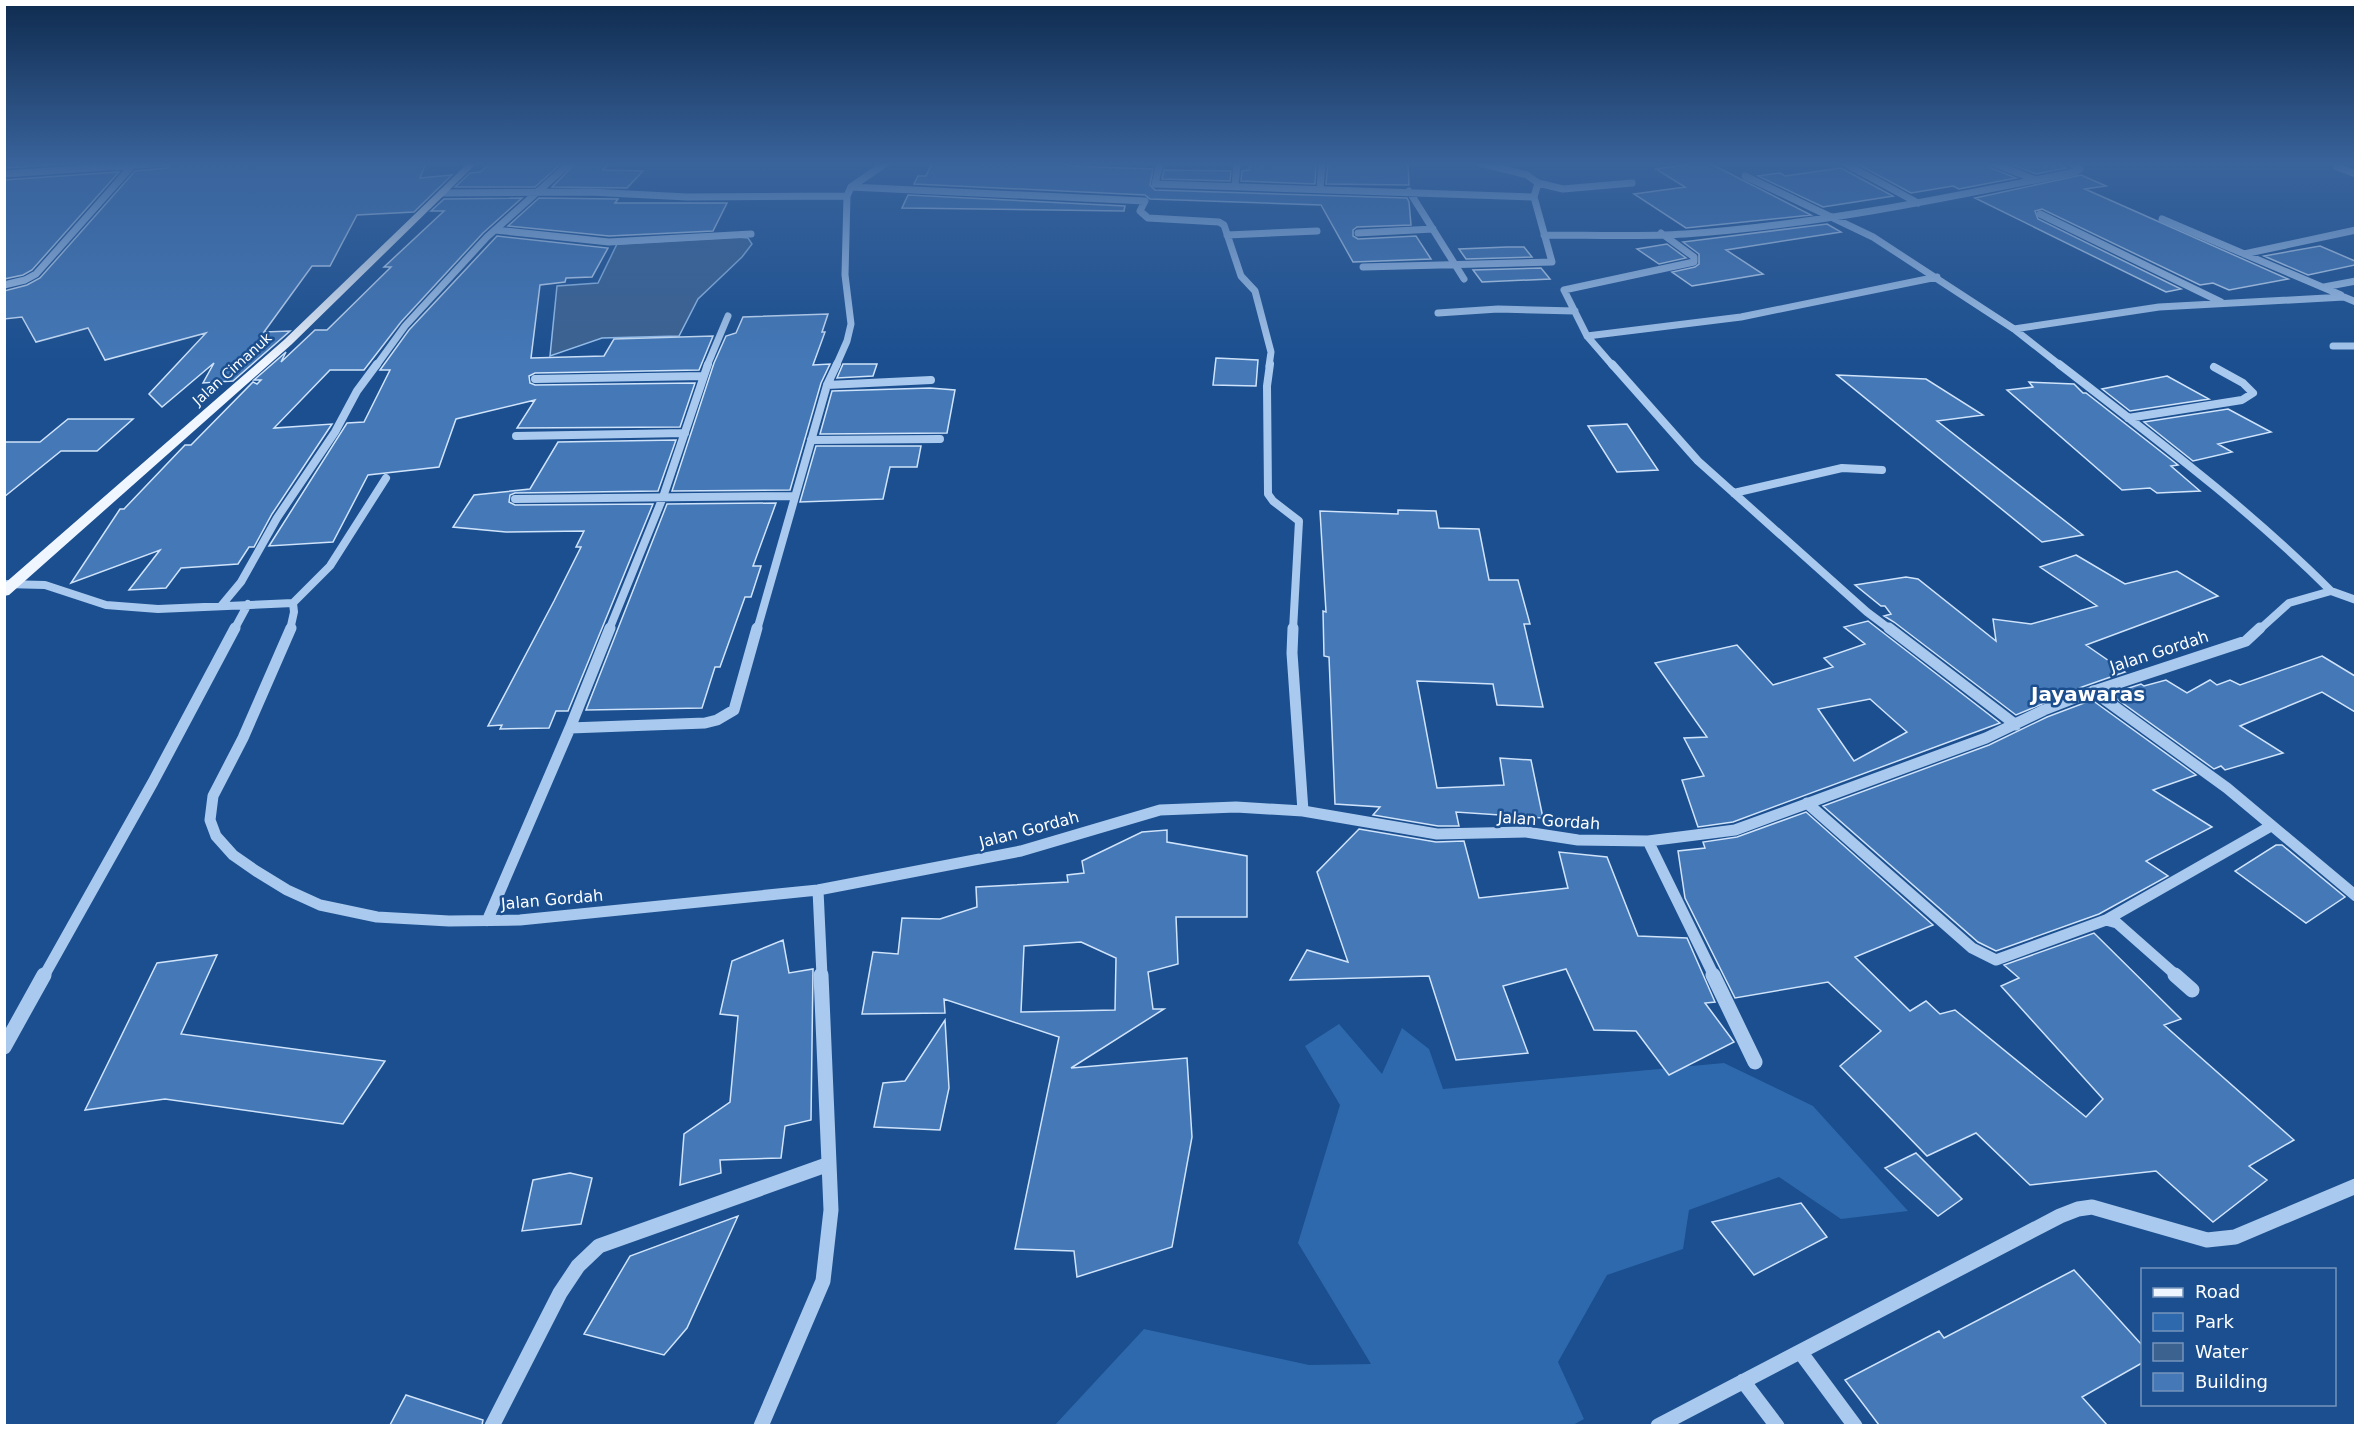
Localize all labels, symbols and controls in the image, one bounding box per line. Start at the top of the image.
street label: Jalan Cimanuk [189,329,275,409]
street label: Jalan Gordah [2106,627,2211,677]
district label: Jayawaras [2029,682,2145,706]
street label: Jalan Gordah [976,807,1081,852]
street label: Jalan Gordah [1496,807,1601,834]
street label: Jalan Gordah [499,886,604,914]
legend [2141,1268,2336,1406]
text: Road [2195,1281,2240,1302]
text: Park [2195,1311,2234,1332]
text: Water [2195,1341,2249,1362]
text: Building [2195,1371,2268,1392]

